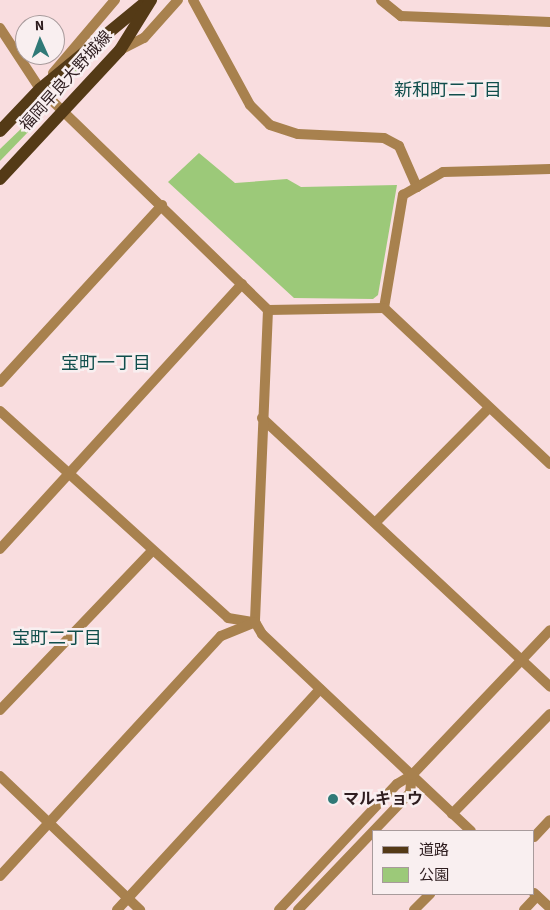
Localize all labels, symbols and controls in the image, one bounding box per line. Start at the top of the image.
north arrow [15,15,65,65]
text: N [35,16,45,36]
street label: 福岡早良大野城線 [16,27,116,135]
district label: 新和町二丁目 [394,80,502,102]
district label: 宝町一丁目 [61,353,151,375]
district label: 宝町二丁目 [12,628,102,650]
place label: マルキョウ [343,789,423,809]
marker: マルキョウ [327,793,339,805]
legend [372,830,535,895]
text: 道路 [419,840,449,861]
text: 公園 [419,865,449,886]

